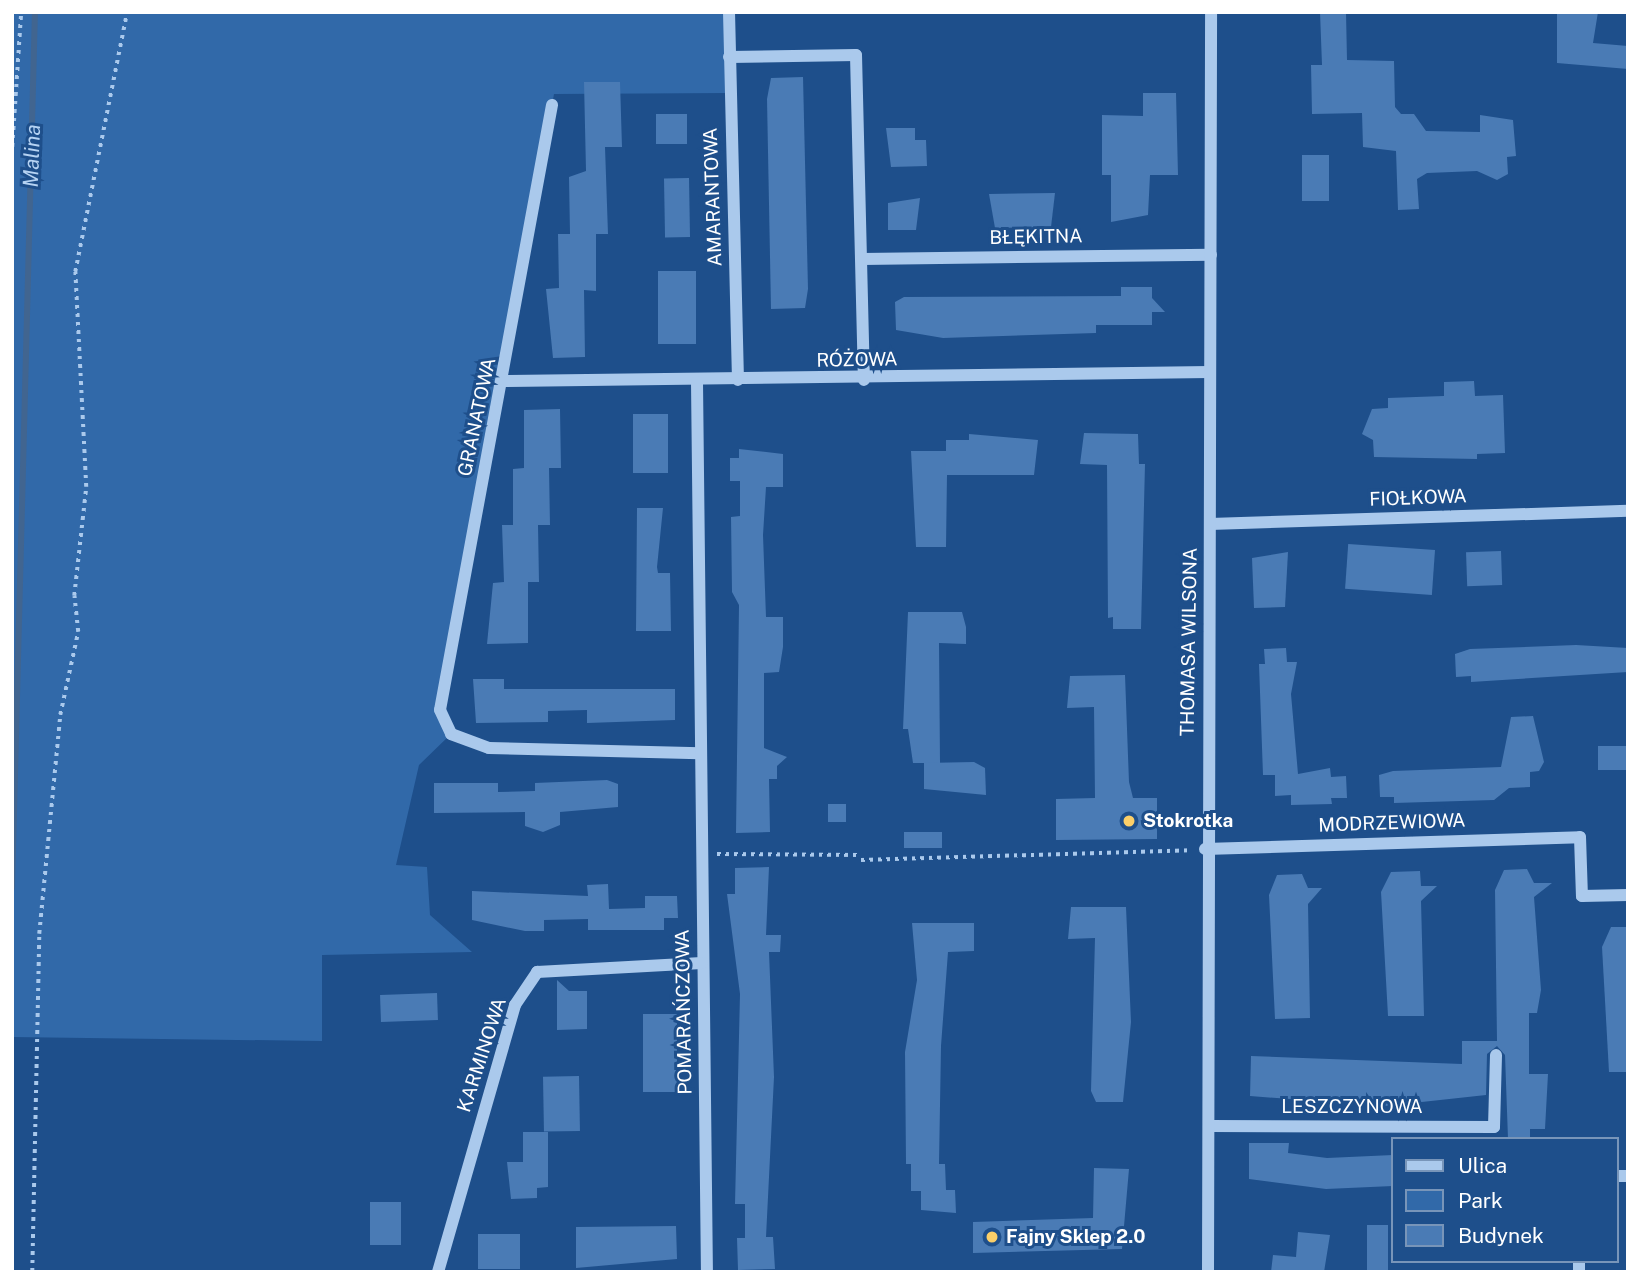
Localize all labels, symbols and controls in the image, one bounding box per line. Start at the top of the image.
water label: Malina [18,124,46,188]
street label: AMARANTOWA [699,127,727,267]
street label: BŁĘKITNA [989,225,1083,249]
street label: RÓŻOWA [816,348,898,372]
street label: GRANATOWA [453,356,501,478]
street label: FIOŁKOWA [1369,485,1467,511]
street label: THOMASA WILSONA [1176,547,1202,737]
street label: MODRZEWIOWA [1318,809,1466,837]
place label: Stokrotka [1143,810,1233,832]
marker: Stokrotka [1121,813,1137,829]
street label: POMARAŃCZOWA [671,929,697,1095]
street label: KARMINOWA [453,995,511,1115]
street label: LESZCZYNOWA [1281,1096,1423,1118]
legend [1392,1137,1619,1263]
text: Ulica [1458,1153,1507,1178]
text: Park [1458,1188,1503,1213]
text: Budynek [1458,1223,1544,1248]
place label: Fajny Sklep 2.0 [1006,1226,1146,1248]
marker: Fajny Sklep 2.0 [984,1229,1000,1245]

